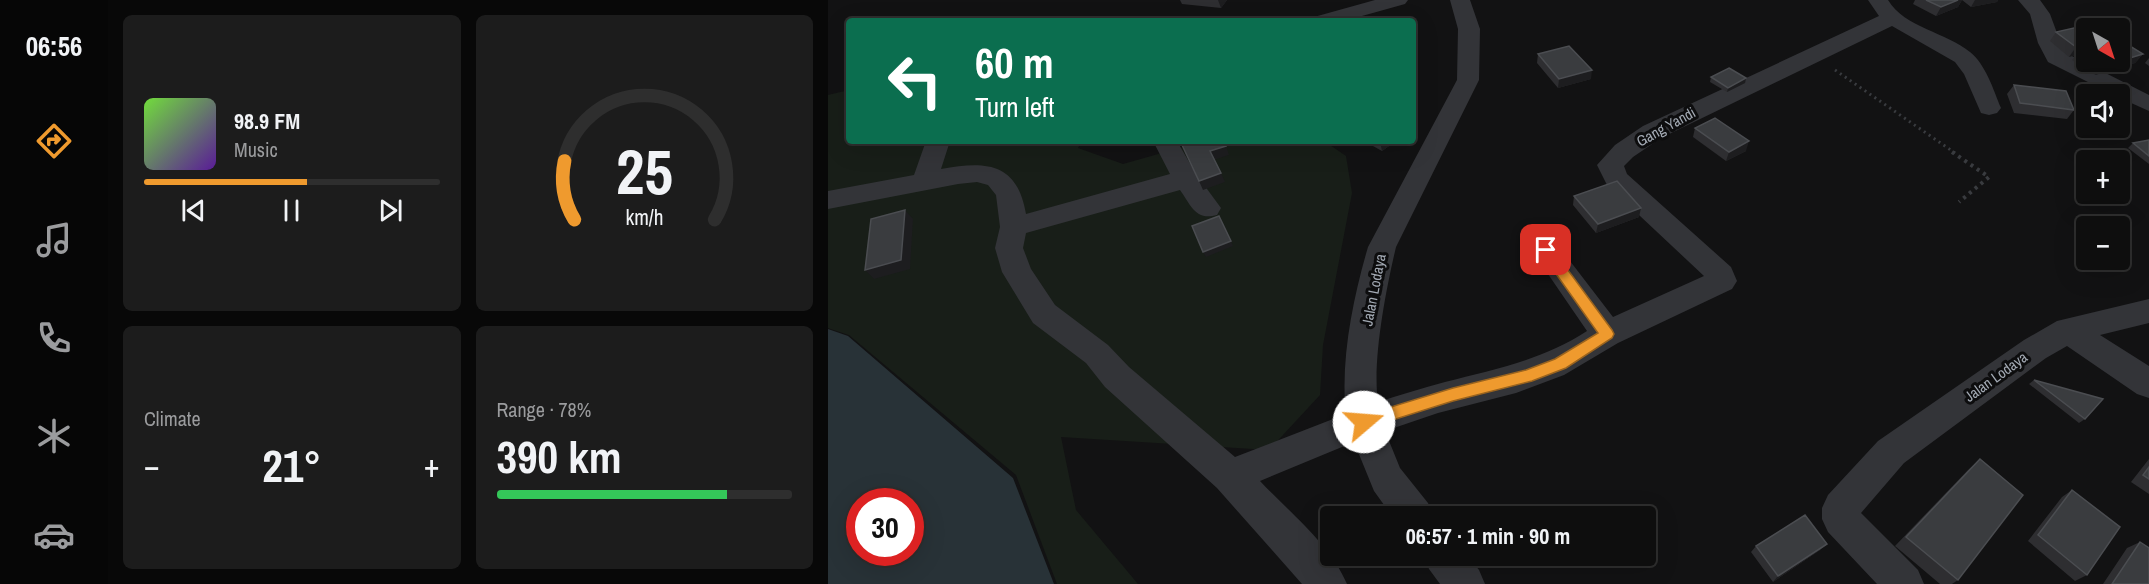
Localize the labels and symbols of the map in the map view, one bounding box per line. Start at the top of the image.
north arrow [2076,18,2130,72]
street label: Gang Yandi [1632,102,1699,151]
pin [1520,224,1571,275]
street label: Jalan Lodaya [1356,252,1391,328]
street label: Jalan Lodaya [1960,347,2032,407]
position arrow [1332,390,1396,454]
speed limit sign: 30 [846,488,924,566]

